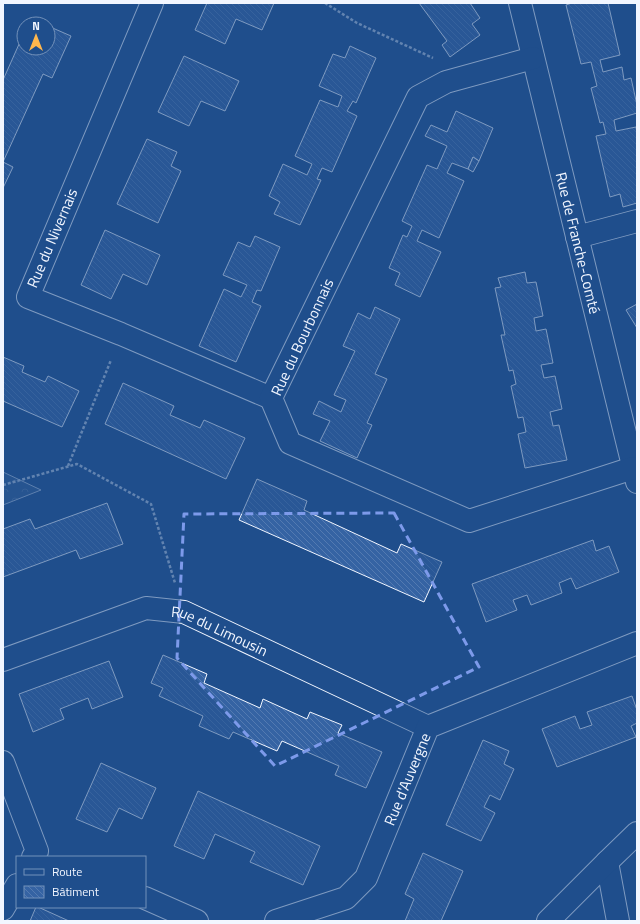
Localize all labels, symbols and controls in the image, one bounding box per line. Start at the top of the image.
north arrow [16,16,56,56]
text: N [32,18,40,34]
street label: Rue de Franche-Comté [550,170,607,316]
street label: Rue du Nivernais [21,185,83,291]
street label: Rue du Bourbonnais [265,274,339,400]
street label: Rue du Limousin [170,599,272,662]
street label: Rue d'Auvergne [377,729,436,829]
legend [16,856,146,908]
text: Route [52,862,82,881]
text: Bâtiment [52,882,100,901]

